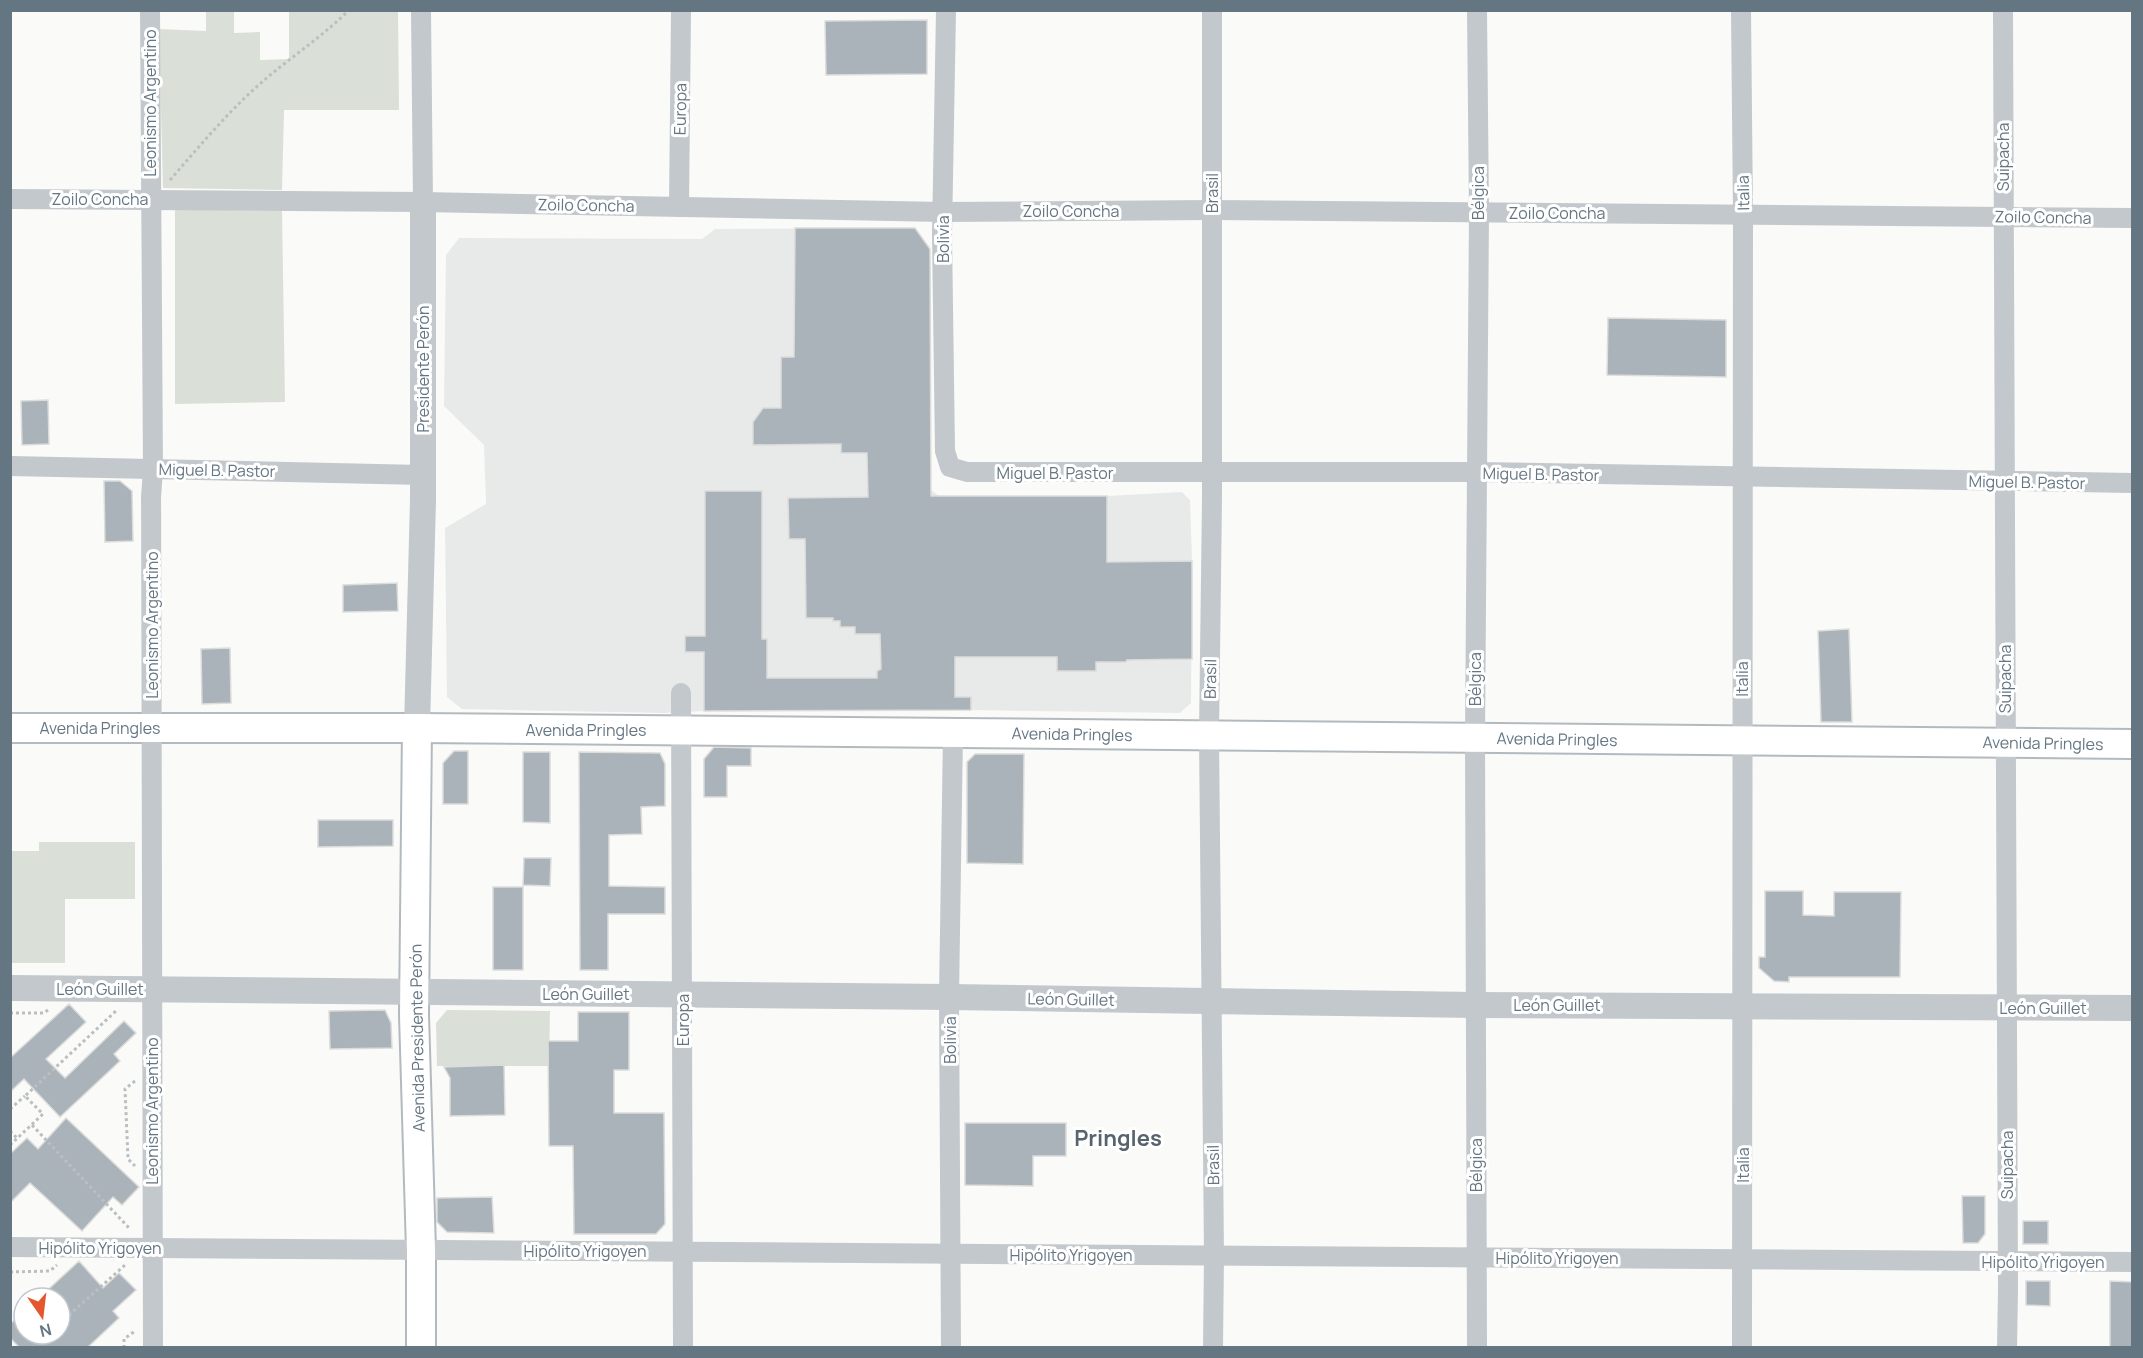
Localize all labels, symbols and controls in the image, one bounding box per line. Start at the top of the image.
street label: Leonismo Argentino [139,29,161,177]
street label: Europa [669,83,691,135]
street label: Suipacha [1992,123,2014,191]
street label: Bélgica [1467,166,1489,220]
street label: Brasil [1201,173,1223,213]
street label: Italia [1732,175,1754,211]
street label: Zoilo Concha [51,188,149,210]
street label: Zoilo Concha [537,193,635,217]
street label: Zoilo Concha [1022,200,1120,222]
street label: Zoilo Concha [1508,202,1606,224]
street label: Zoilo Concha [1994,205,2092,229]
street label: Bolivia [932,215,954,263]
street label: Presidente Perón [412,305,434,433]
street label: Miguel B. Pastor [158,458,276,482]
street label: Miguel B. Pastor [997,462,1114,484]
street label: Miguel B. Pastor [1482,462,1600,486]
street label: Miguel B. Pastor [1968,470,2086,494]
street label: Leonismo Argentino [141,551,163,699]
street label: Suipacha [1994,645,2016,713]
street label: Bélgica [1464,652,1486,706]
street label: Brasil [1199,659,1221,699]
street label: Italia [1731,661,1753,697]
street label: Avenida Pringles [40,717,160,739]
street label: Avenida Pringles [526,719,646,741]
street label: Avenida Pringles [1011,722,1133,746]
street label: Avenida Pringles [1496,727,1618,751]
street label: Avenida Pringles [1982,731,2104,755]
street label: Avenida Presidente Perón [404,944,430,1132]
street label: León Guillet [56,978,144,1000]
street label: León Guillet [542,983,630,1005]
street label: León Guillet [1027,987,1115,1011]
street label: Europa [672,994,694,1046]
street label: León Guillet [1513,994,1601,1016]
street label: León Guillet [1999,997,2087,1019]
street label: Bolivia [939,1016,961,1064]
street label: Leonismo Argentino [141,1037,163,1185]
district label: Pringles [1074,1123,1162,1153]
street label: Suipacha [1996,1131,2018,1199]
street label: Bélgica [1465,1138,1487,1192]
street label: Brasil [1202,1145,1224,1185]
street label: Italia [1732,1147,1754,1183]
street label: Hipólito Yrigoyen [39,1237,161,1259]
street label: Hipólito Yrigoyen [524,1240,646,1262]
street label: Hipólito Yrigoyen [1010,1244,1132,1266]
street label: Hipólito Yrigoyen [1496,1247,1618,1269]
street label: Hipólito Yrigoyen [1982,1251,2104,1273]
north arrow [12,1286,72,1346]
text: N [37,1318,54,1343]

